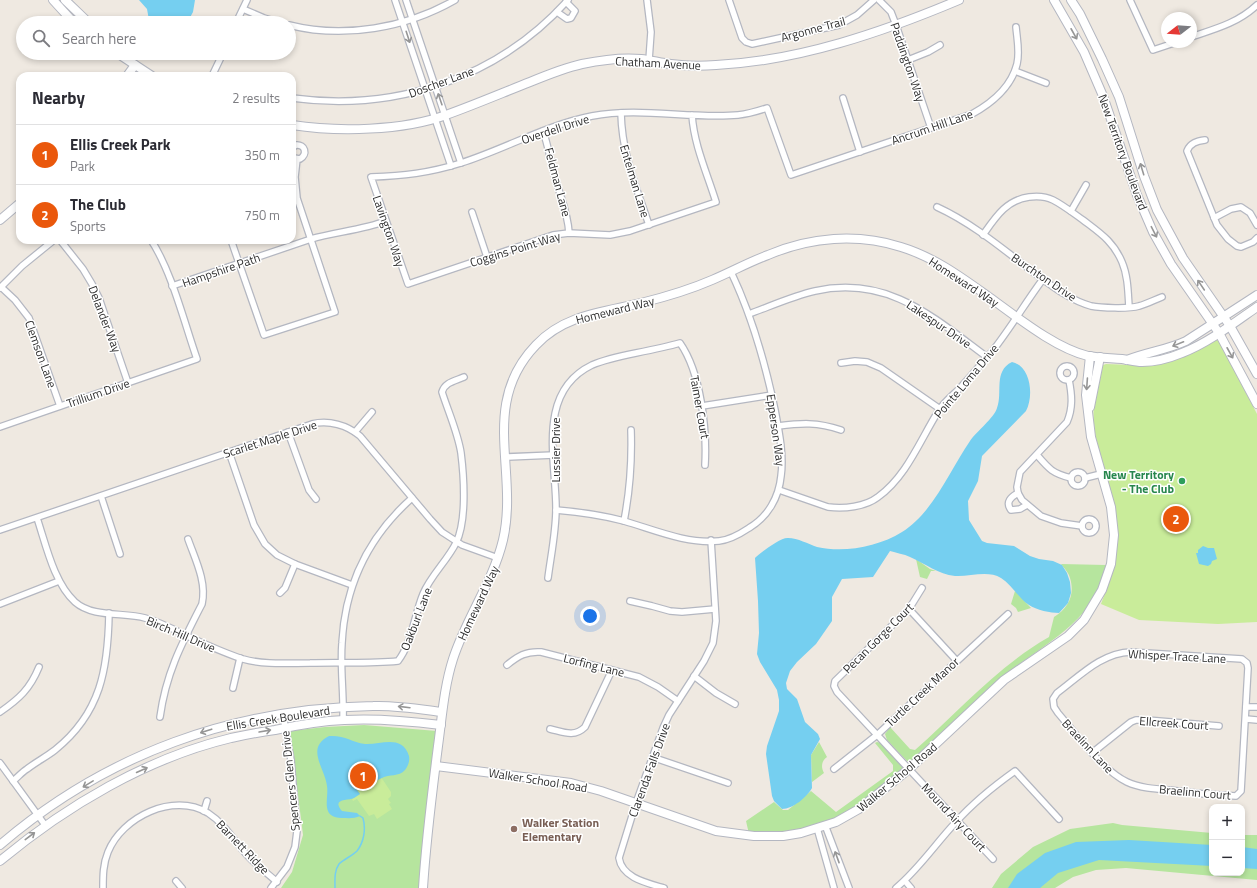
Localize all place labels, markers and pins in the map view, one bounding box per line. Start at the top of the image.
place label: New Territory - The Club [1103,465,1174,498]
marker: New Territory - The Club [1177,476,1187,486]
pin: 2 [1163,504,1189,534]
pin: 1 [350,761,376,791]
place label: Walker Station Elementary [522,813,599,846]
marker: Walker Station Elementary [509,824,519,834]

